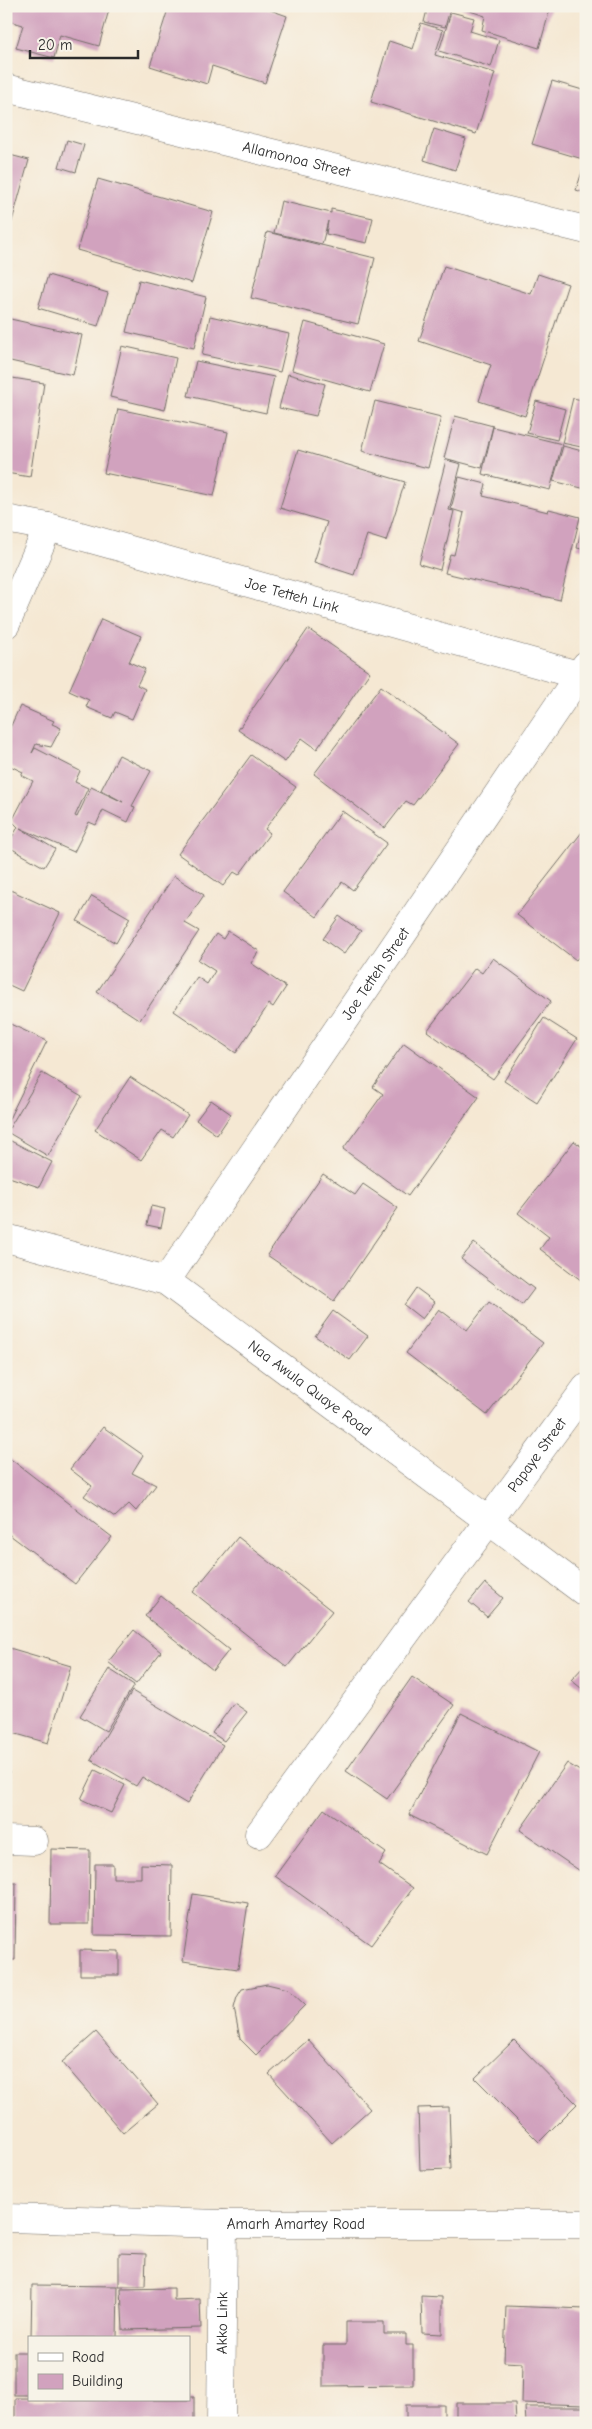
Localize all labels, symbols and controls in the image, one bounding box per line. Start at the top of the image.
scale bar [30,28,138,60]
text: 20 m [38,36,72,54]
street label: Allamonoa Street [241,137,353,181]
street label: Joe Tetteh Link [243,573,342,617]
street label: Joe Tetteh Street [338,923,414,1023]
street label: Naa Awula Quaye Road [245,1336,375,1440]
street label: Papaye Street [504,1414,571,1496]
street label: Amarh Amartey Road [227,2215,365,2233]
street label: Akko Link [213,2291,231,2354]
legend [28,2336,190,2402]
text: Road [72,2348,104,2366]
text: Building [72,2372,123,2390]

